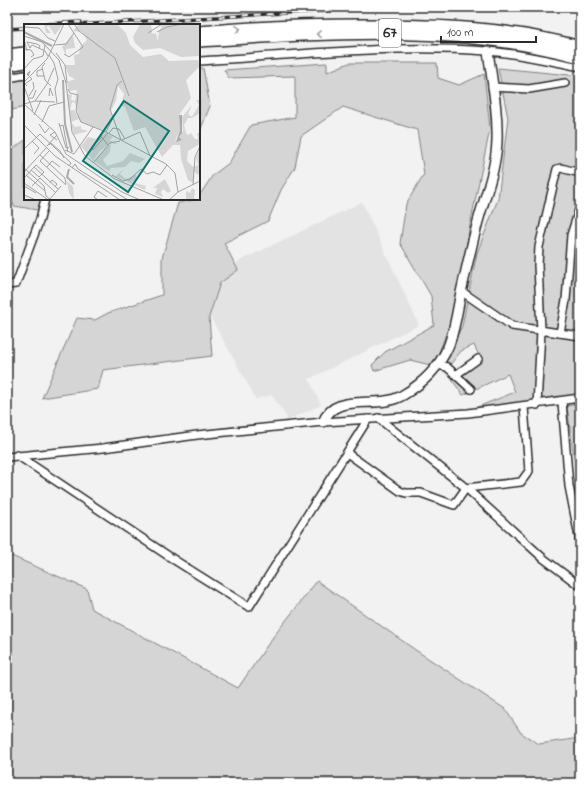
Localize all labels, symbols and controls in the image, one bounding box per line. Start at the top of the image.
scale bar [441,18,536,44]
road number: 67 [379,19,401,47]
inset map [24,24,200,200]
one-way arrow [235,24,241,33]
text: 100 m [447,24,474,42]
one-way arrow [316,30,322,39]

